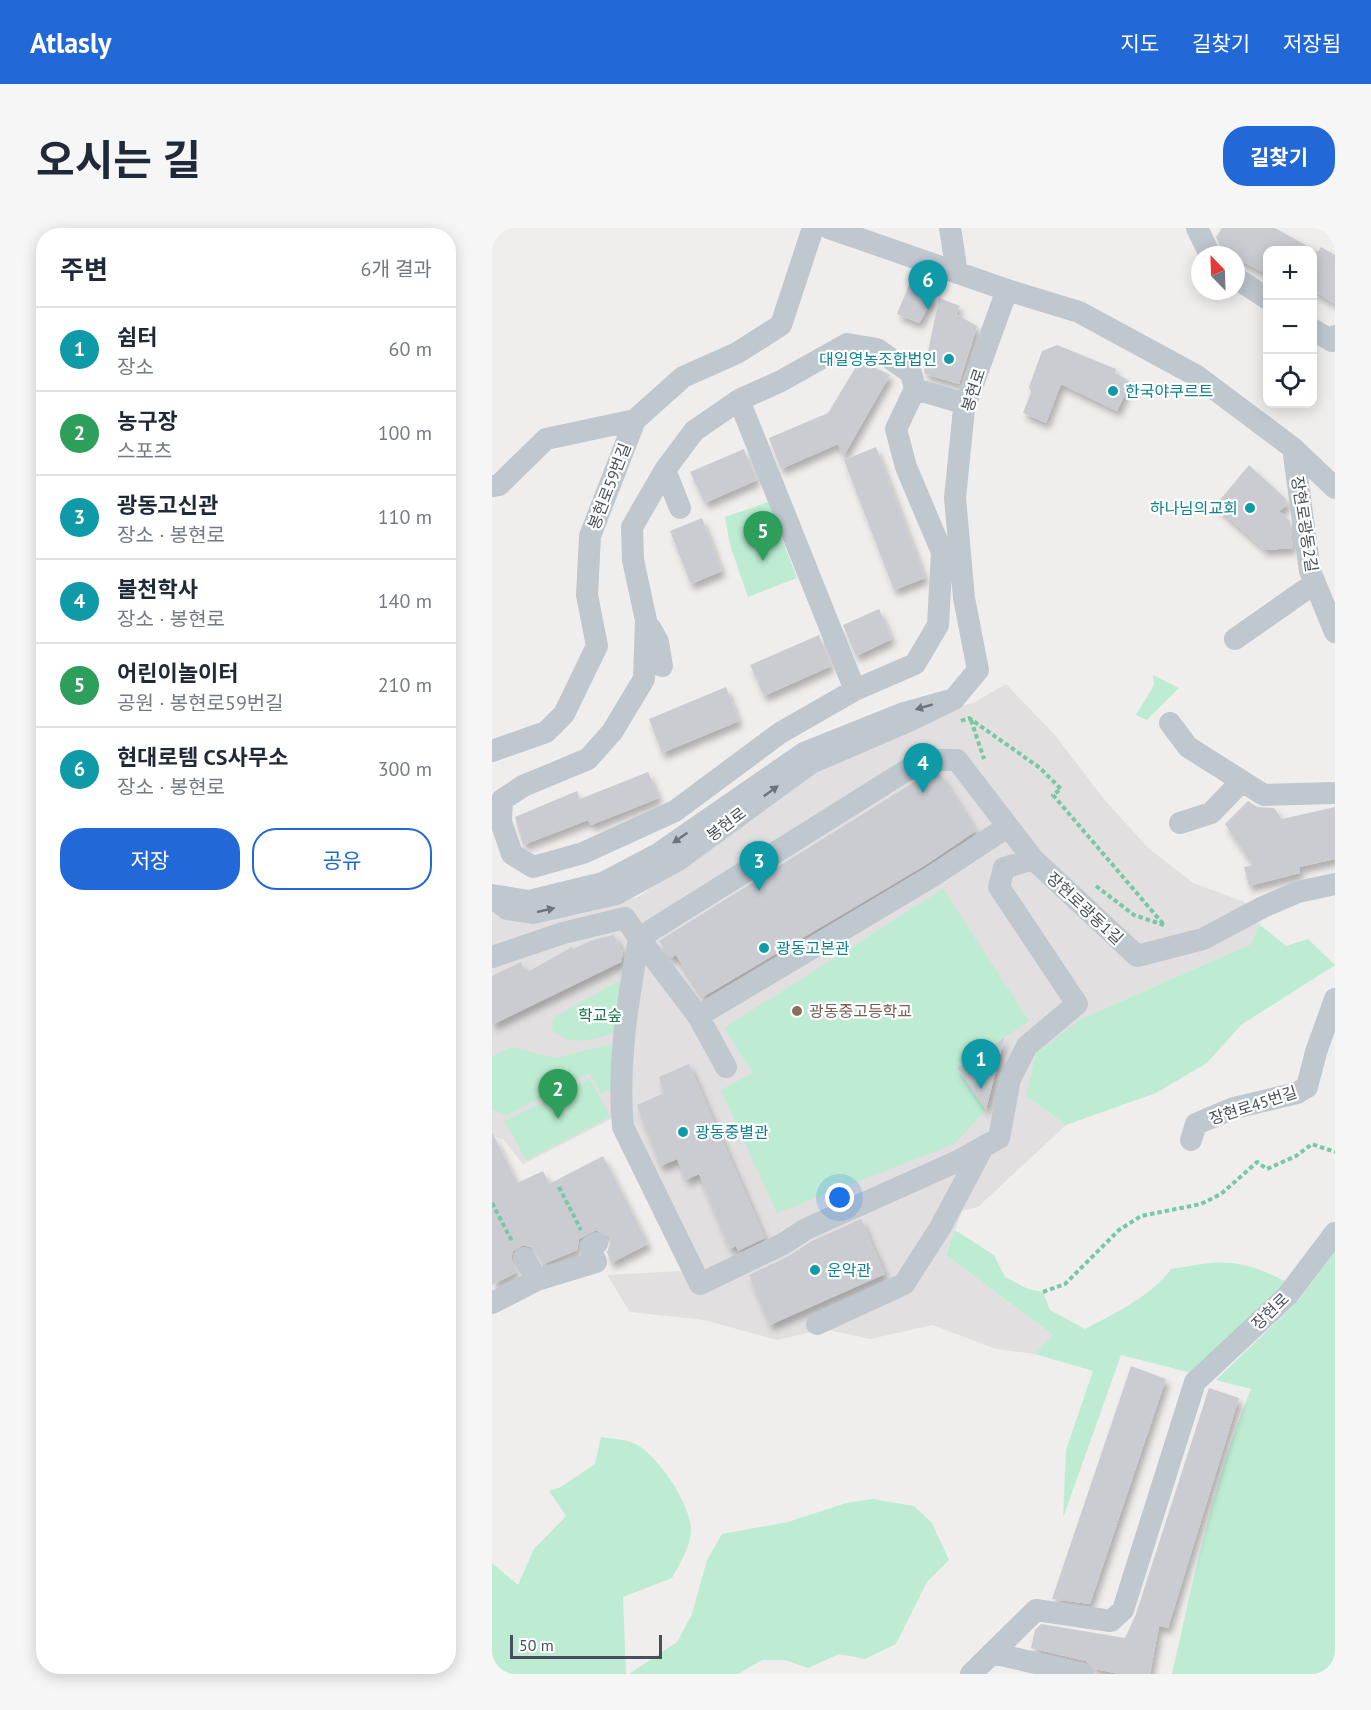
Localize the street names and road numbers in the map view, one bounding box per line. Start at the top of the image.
street label: 봉현로 [957,366,989,414]
street label: 봉현로59번길 [583,440,635,532]
street label: 장현로광동2길 [1288,475,1322,573]
street label: 봉현로 [702,803,750,845]
street label: 장현로광동1길 [1043,868,1127,948]
street label: 장현로45번길 [1207,1081,1299,1129]
street label: 장현로 [1247,1288,1293,1334]

